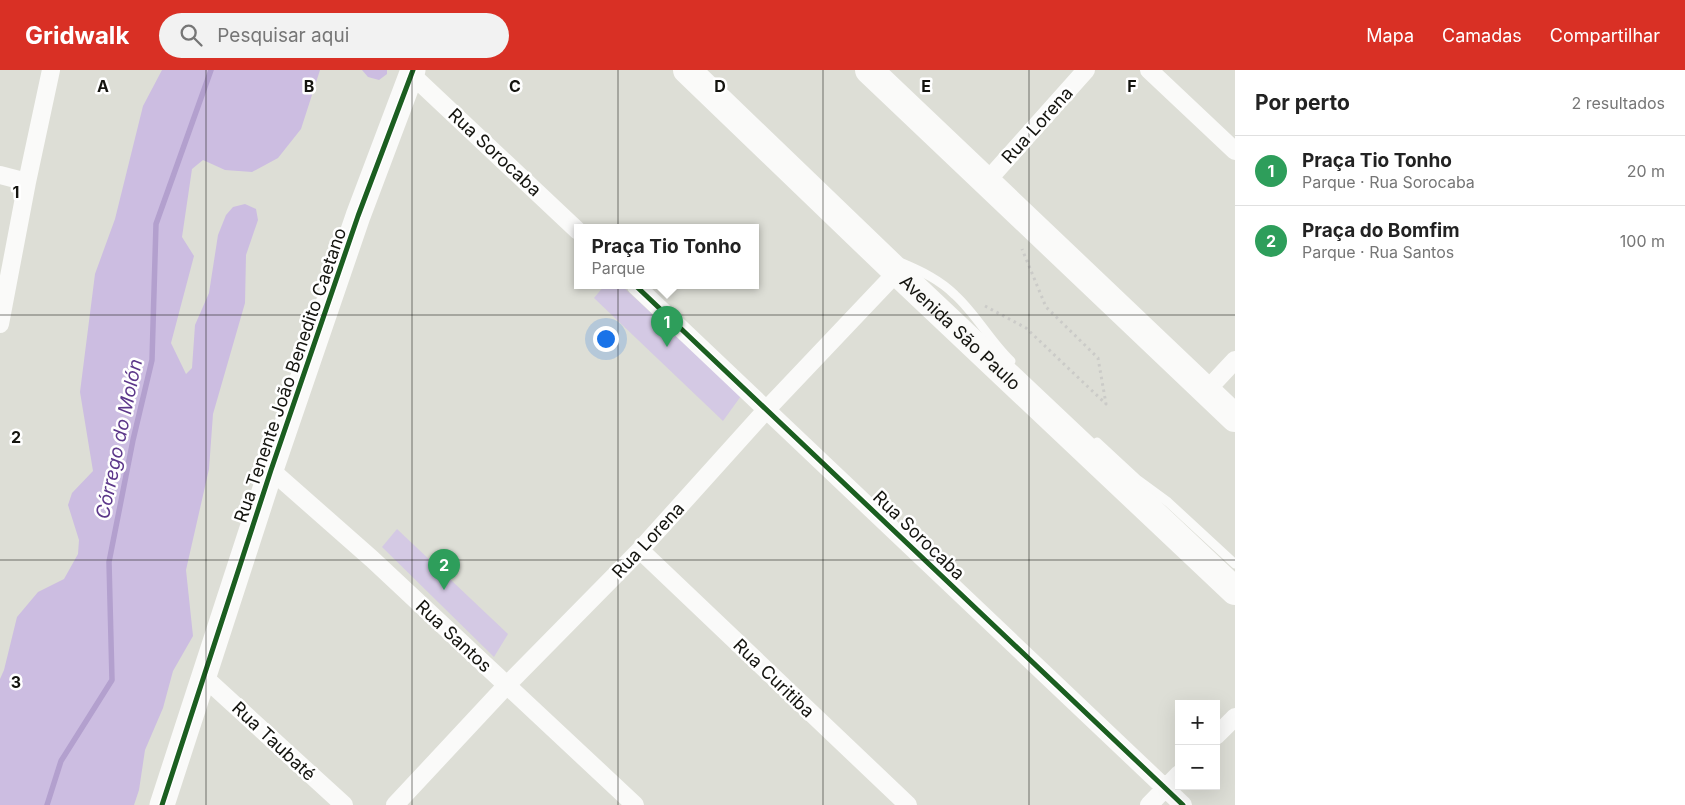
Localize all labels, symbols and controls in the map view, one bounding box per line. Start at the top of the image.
search box [159,13,509,58]
text: Gridwalk [25,21,129,50]
icon: search [177,21,205,49]
text: Pesquisar aqui [217,24,349,47]
text: Mapa [1366,25,1414,46]
text: Camadas [1442,25,1522,46]
text: Compartilhar [1550,25,1660,46]
text: A [97,76,109,96]
text: B [304,76,314,96]
text: C [509,76,521,96]
text: D [714,76,726,96]
text: E [921,76,931,96]
text: F [1127,76,1137,96]
street label: Rua Lorena [997,82,1077,168]
text: Por perto [1255,90,1350,115]
text: 2 resultados [1572,93,1665,113]
street label: Rua Sorocaba [444,104,546,200]
text: Praça Tio Tonho [1302,149,1452,172]
text: 1 [1268,161,1274,181]
text: 20 m [1627,161,1665,181]
text: Parque · Rua Sorocaba [1302,172,1475,192]
text: 1 [13,182,19,202]
text: Praça do Bomfim [1302,219,1460,242]
popup [574,224,759,289]
street label: Rua Tenente João Benedito Caetano [230,225,350,525]
text: 2 [1266,231,1276,251]
text: 100 m [1620,231,1665,251]
text: Praça Tio Tonho [592,235,741,258]
text: Parque · Rua Santos [1302,242,1454,262]
text: Parque [592,258,645,278]
street label: Avenida São Paulo [896,270,1025,394]
pin: 1 [651,306,683,347]
your location [593,326,619,352]
water label: Córrego do Molón [91,357,147,521]
text: 2 [11,427,21,447]
street label: Rua Sorocaba [869,486,969,584]
street label: Rua Lorena [608,498,688,582]
pin: 2 [428,549,460,590]
street label: Rua Santos [412,596,496,676]
street label: Rua Curitiba [729,634,819,722]
text: 3 [11,672,21,692]
street label: Rua Taubaté [228,697,320,785]
map controls [1175,700,1220,790]
button: + [1175,700,1220,745]
button: − [1175,745,1220,790]

